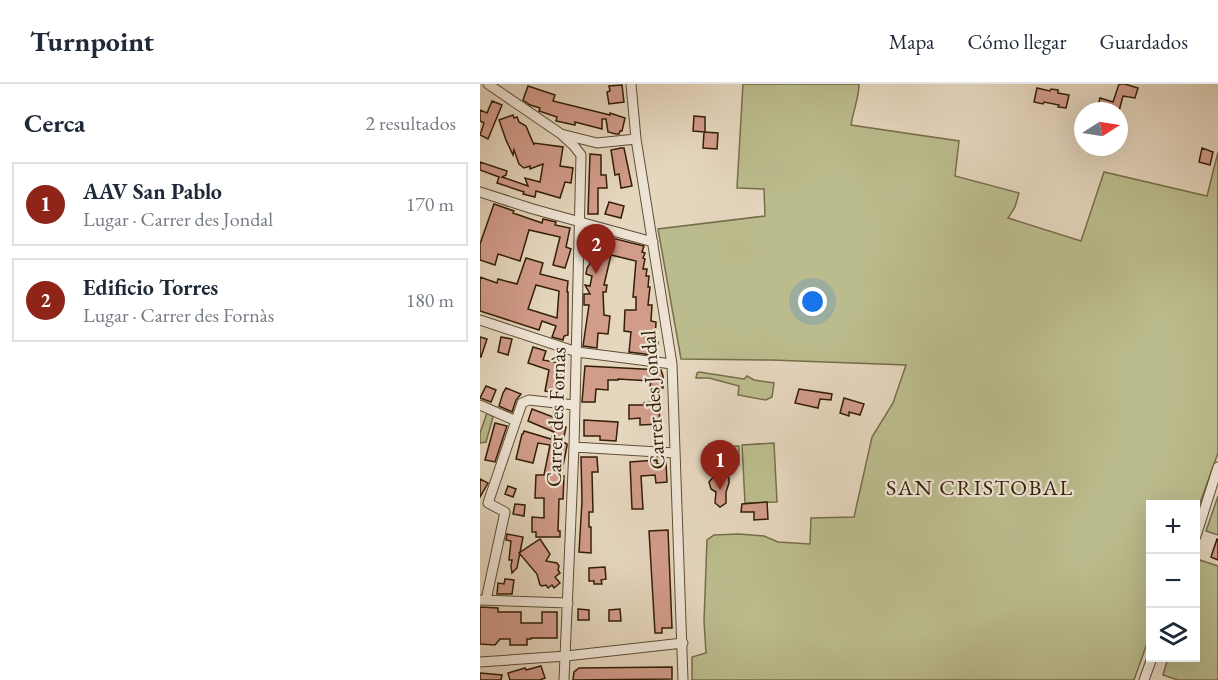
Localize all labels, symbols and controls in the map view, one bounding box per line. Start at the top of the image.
text: Turnpoint [30,23,154,59]
text: Mapa [889,28,934,55]
text: Cómo llegar [967,28,1066,55]
text: Guardados [1099,28,1188,55]
north arrow [1074,102,1128,156]
text: Cerca [24,106,85,140]
text: 2 resultados [365,110,456,136]
text: AAV San Pablo [83,177,222,206]
text: 1 [40,191,51,217]
text: 170 m [406,191,454,217]
text: Lugar · Carrer des Jondal [83,206,273,232]
pin: 2 [576,224,616,274]
text: Edificio Torres [83,273,218,302]
text: 2 [40,287,51,313]
text: 180 m [406,287,454,313]
your location [798,287,827,316]
text: Lugar · Carrer des Fornàs [83,302,274,328]
street label: Carrer des Jondal [634,330,671,470]
street label: Carrer des Fornàs [540,346,571,488]
pin: 1 [700,440,740,490]
district label: SAN CRISTOBAL [886,473,1074,502]
map controls [1146,500,1200,662]
button: + [1146,500,1200,554]
button: − [1146,554,1200,608]
button: layers [1146,608,1200,662]

